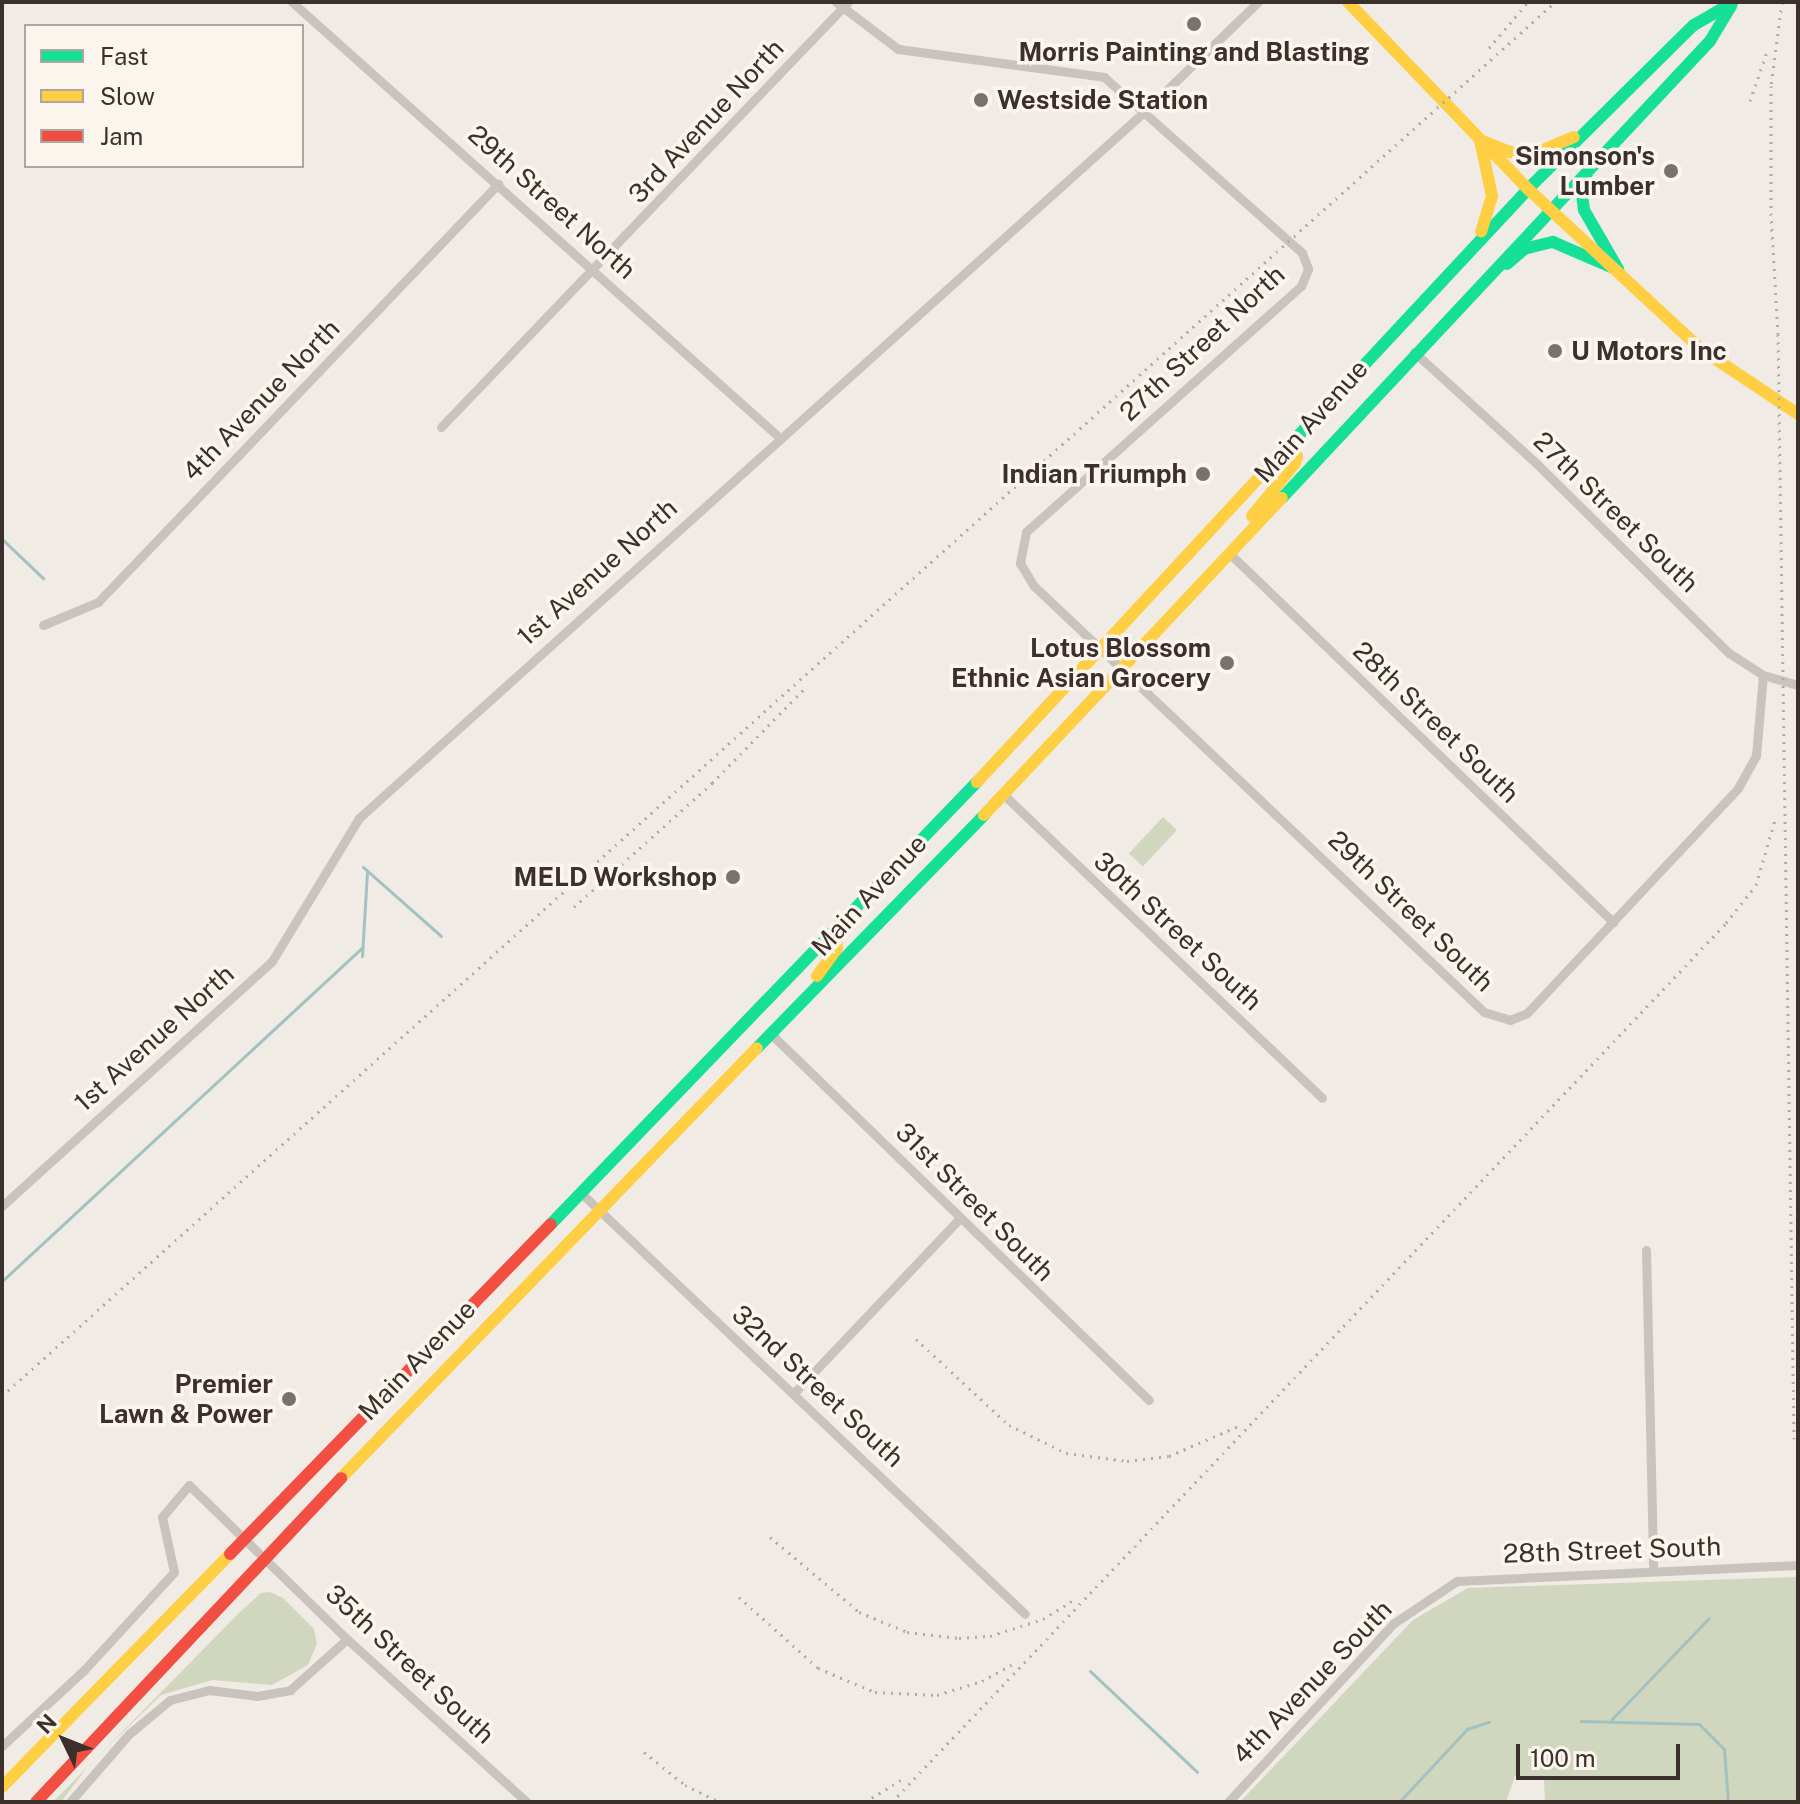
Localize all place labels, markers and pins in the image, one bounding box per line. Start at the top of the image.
marker: Morris Painting and Blasting [1185,15,1203,33]
place label: Morris Painting and Blasting [1018,36,1370,68]
place label: Westside Station [997,84,1208,116]
marker: Westside Station [972,91,990,109]
place label: Simonson's Lumber [1515,140,1655,202]
marker: Simonson's Lumber [1662,162,1680,180]
place label: U Motors Inc [1571,335,1727,367]
marker: U Motors Inc [1546,342,1564,360]
place label: Indian Triumph [1001,458,1187,490]
marker: Indian Triumph [1194,465,1212,483]
place label: Lotus Blossom Ethnic Asian Grocery [951,632,1211,694]
marker: Lotus Blossom Ethnic Asian Grocery [1218,654,1236,672]
place label: MELD Workshop [513,861,717,893]
marker: MELD Workshop [724,868,742,886]
place label: Premier Lawn & Power [99,1368,273,1430]
marker: Premier Lawn & Power [280,1390,298,1408]

